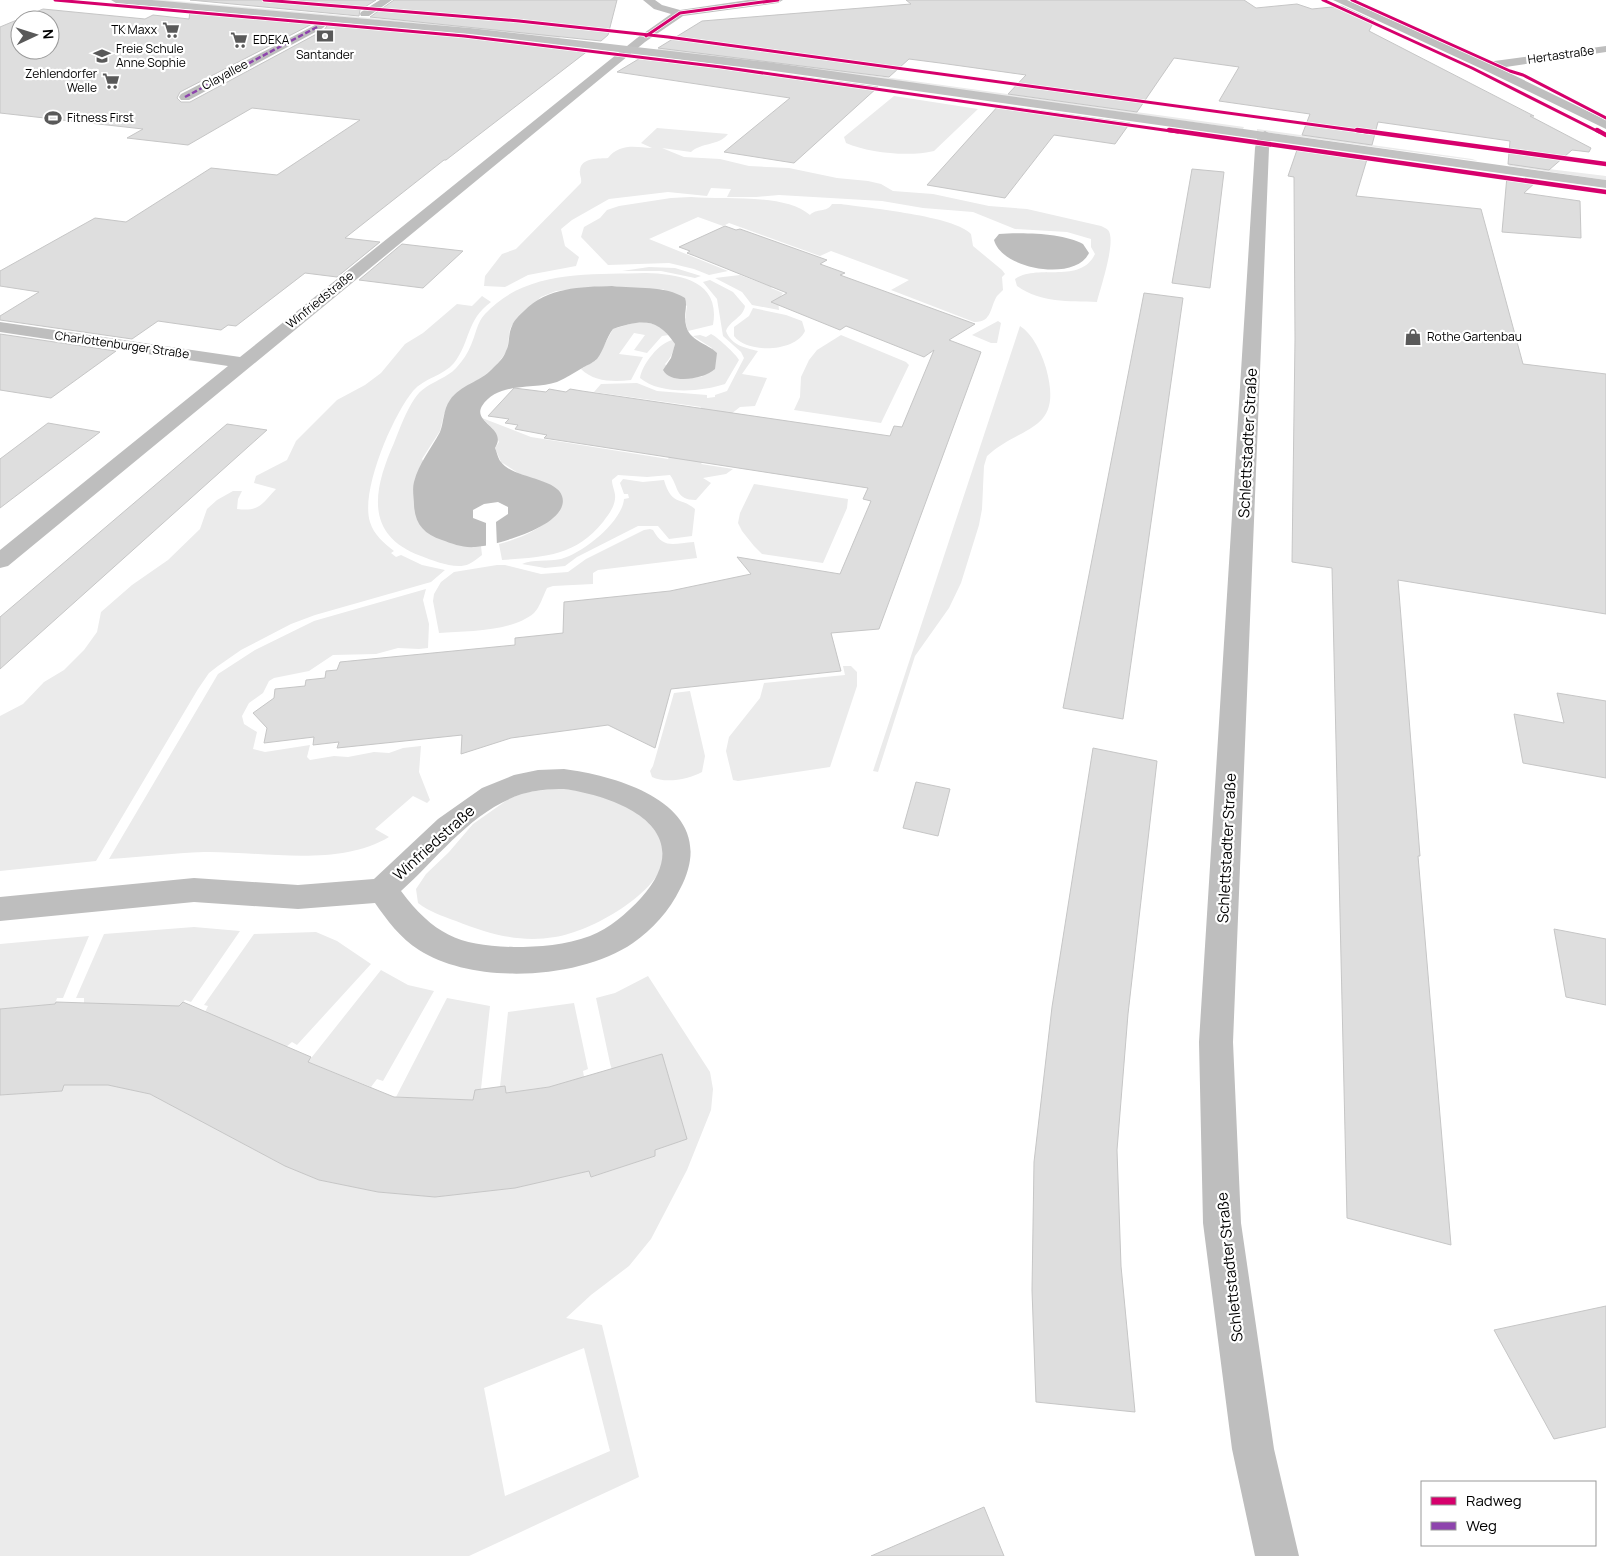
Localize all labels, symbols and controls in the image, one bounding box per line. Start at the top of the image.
north arrow [10,10,60,60]
supermarket icon: TK Maxx [161,20,181,40]
place label: TK Maxx [111,21,158,38]
bank icon: Santander [315,26,335,46]
text: N [39,28,58,40]
supermarket icon: EDEKA [229,30,249,50]
place label: EDEKA [253,31,290,48]
place label: Freie Schule Anne Sophie [116,40,186,71]
street label: Hertastraße [1527,41,1595,68]
school or university icon: Freie Schule Anne Sophie [92,46,112,66]
place label: Santander [296,46,355,63]
street label: Clayallee [199,55,251,94]
place label: Zehlendorfer Welle [25,65,98,96]
supermarket icon: Zehlendorfer Welle [101,71,121,91]
sports icon: Fitness First [43,108,63,128]
place label: Fitness First [67,109,134,126]
street label: Winfriedstraße [282,267,357,332]
street label: Charlottenburger Straße [54,327,190,362]
shop icon: Rothe Gartenbau [1403,327,1423,347]
place label: Rothe Gartenbau [1427,328,1522,345]
street label: Schlettstadter Straße [1233,367,1262,519]
street label: Schlettstadter Straße [1212,772,1241,924]
street label: Winfriedstraße [388,800,479,885]
street label: Schlettstadter Straße [1211,1191,1248,1343]
legend [1421,1481,1596,1546]
text: Radweg [1466,1490,1522,1511]
text: Weg [1466,1515,1497,1536]

